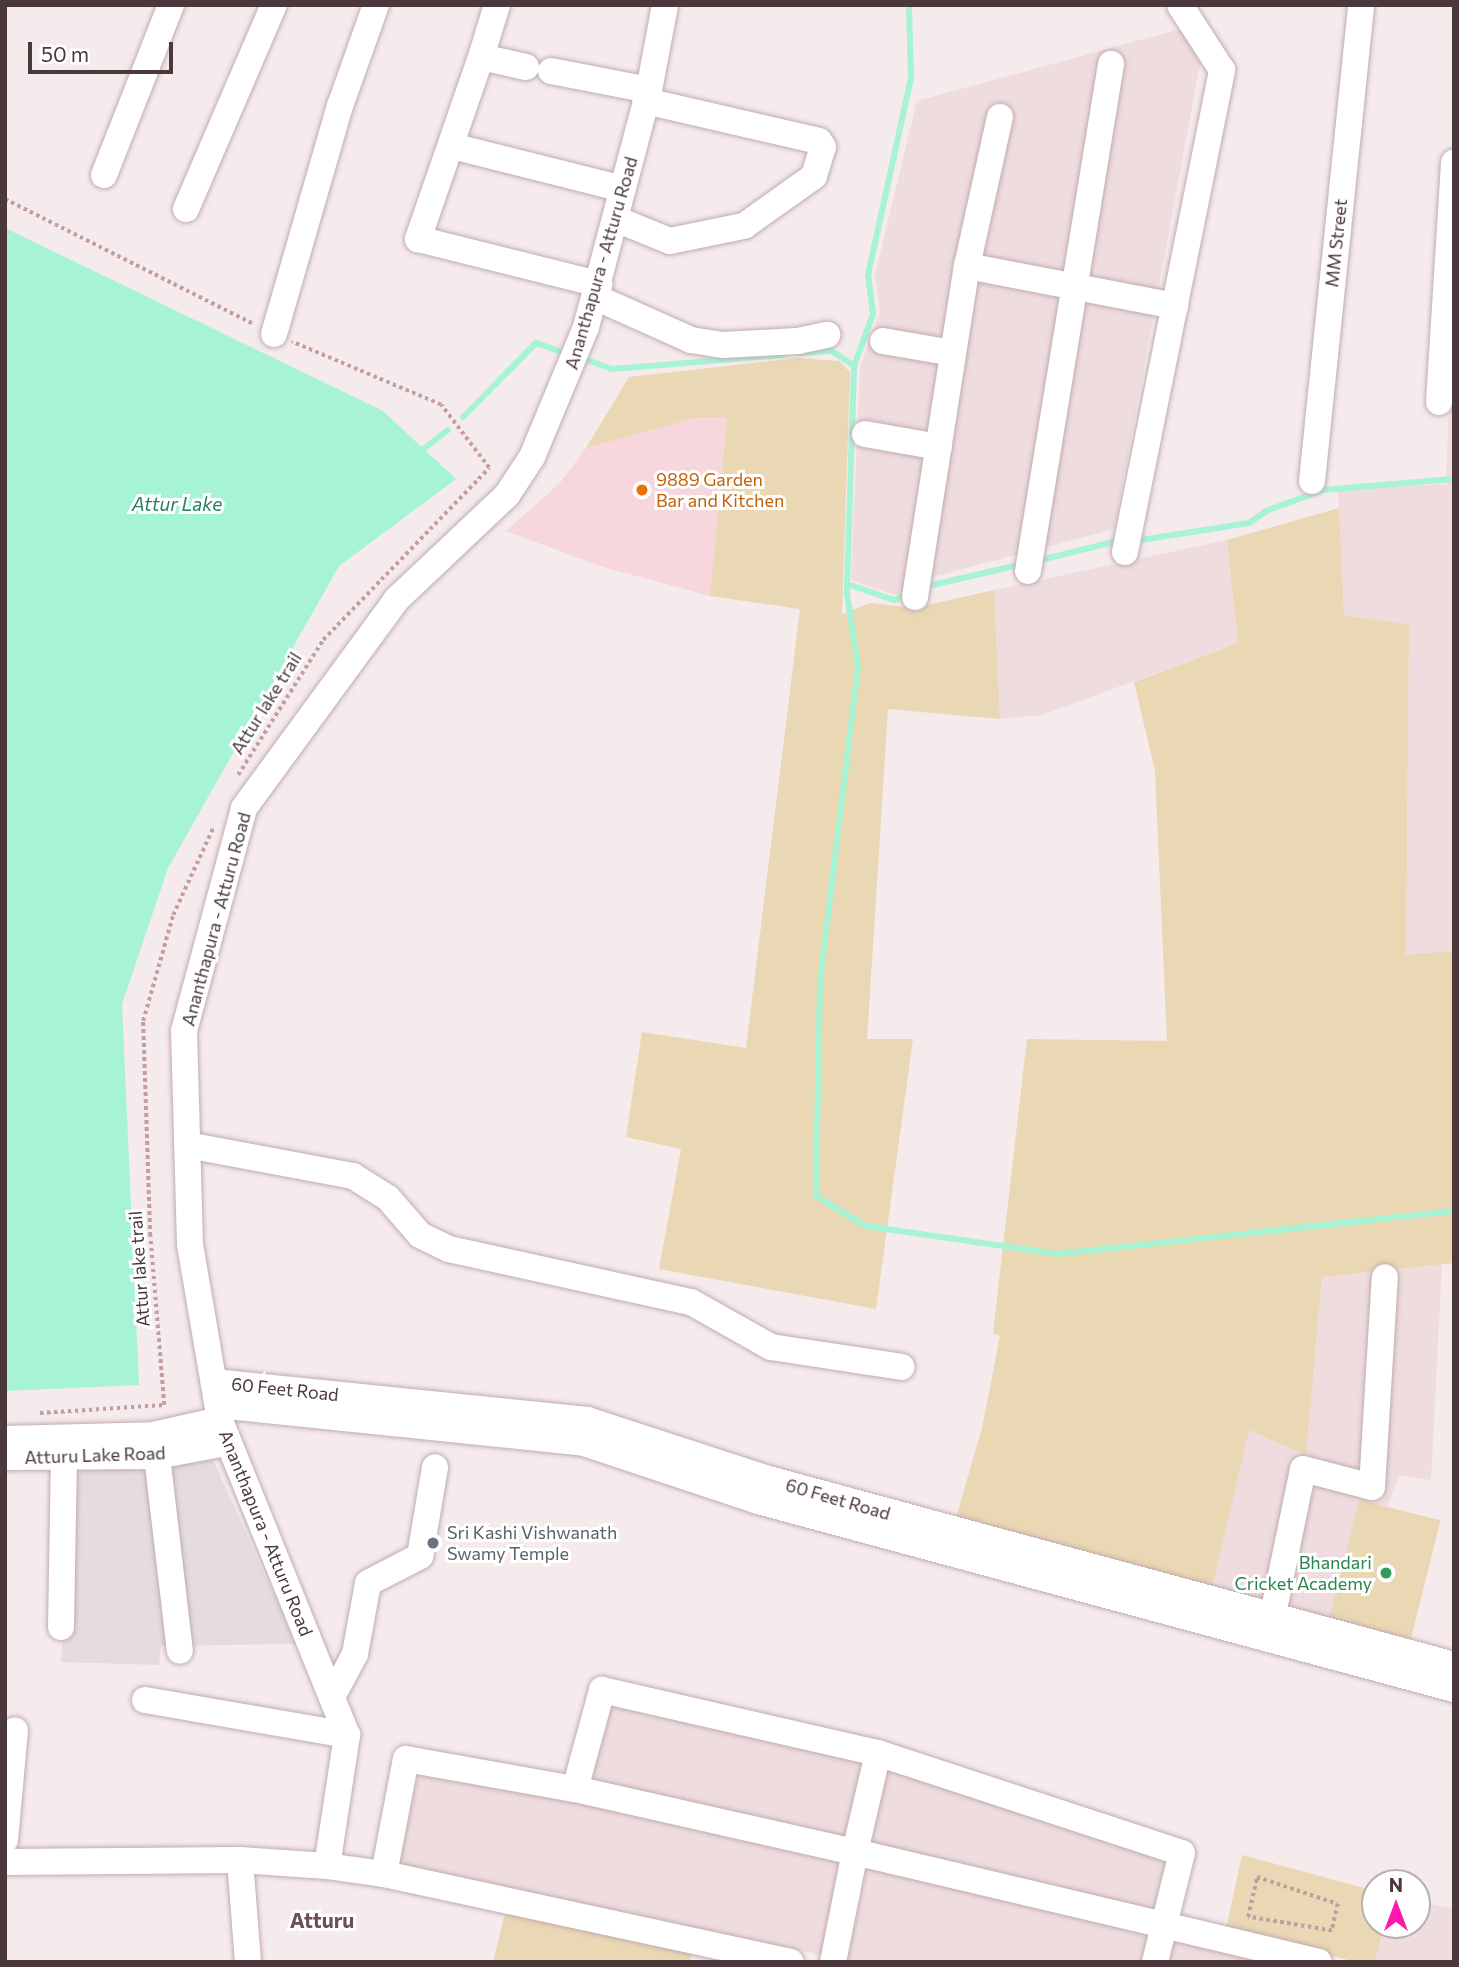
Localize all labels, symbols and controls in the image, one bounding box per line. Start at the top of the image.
scale bar [32,28,177,72]
text: 50 m [41,41,89,66]
street label: Ananthapura - Atturu Road [560,154,642,372]
street label: MM Street [1321,198,1351,288]
place label: 9889 Garden Bar and Kitchen [656,469,784,512]
marker: 9889 Garden Bar and Kitchen [634,482,650,498]
water label: Attur Lake [132,493,222,515]
street label: Attur lake trail [226,648,306,758]
street label: Ananthapura - Atturu Road [177,810,255,1028]
street label: Attur lake trail [124,1210,154,1328]
street label: 60 Feet Road [230,1373,340,1405]
street label: Ananthapura - Atturu Road [215,1427,317,1639]
street label: Atturu Lake Road [24,1442,166,1468]
street label: 60 Feet Road [783,1474,893,1524]
place label: Sri Kashi Vishwanath Swamy Temple [447,1522,617,1564]
marker: Sri Kashi Vishwanath Swamy Temple [425,1535,441,1551]
place label: Bhandari Cricket Academy [1234,1552,1372,1594]
marker: Bhandari Cricket Academy [1378,1565,1394,1581]
north arrow [1361,1869,1431,1939]
text: N [1389,1873,1403,1896]
district label: Atturu [290,1907,354,1933]

